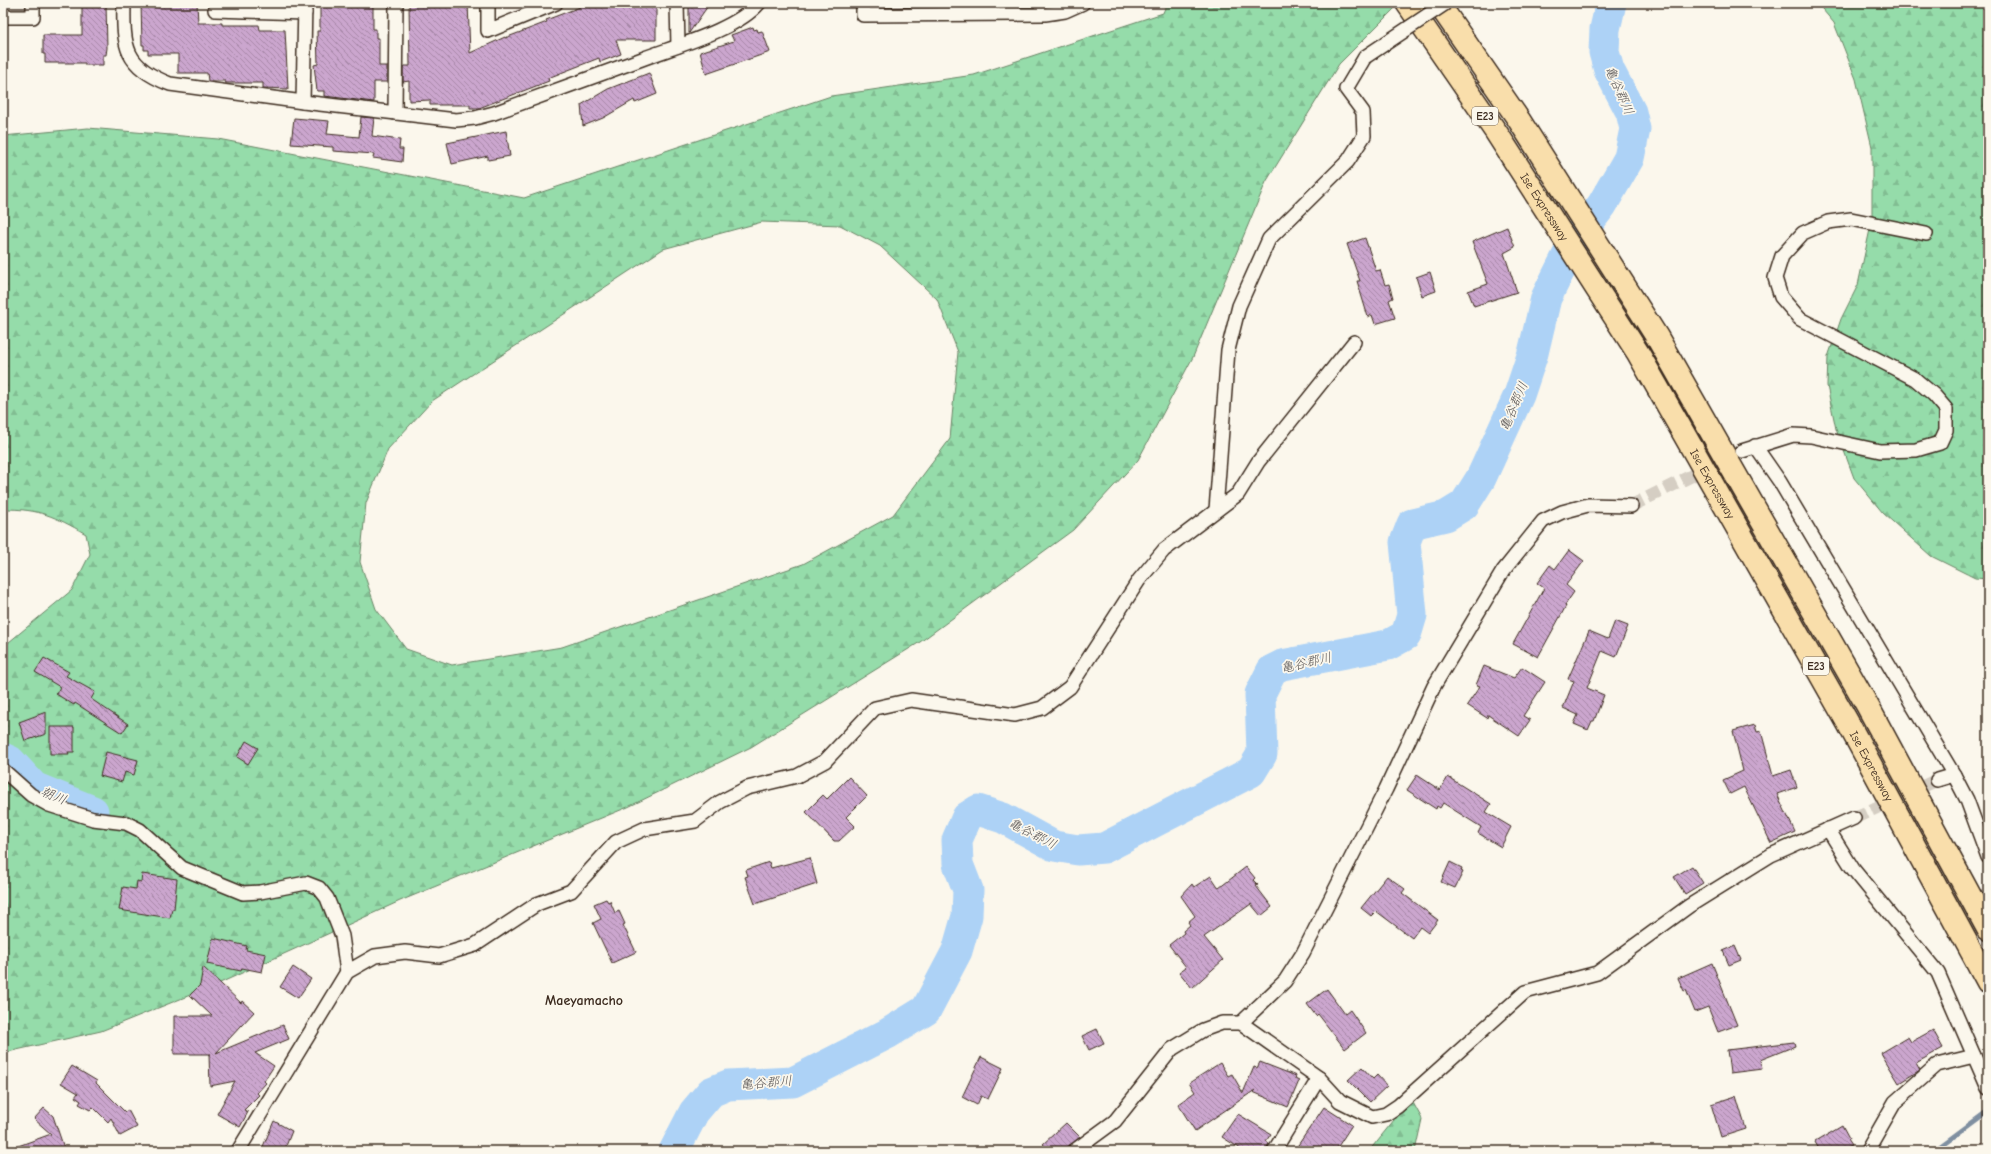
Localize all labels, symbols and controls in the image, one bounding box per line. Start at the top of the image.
water label: 亀谷郡川 [1602,63,1637,117]
road number: E23 [1472,107,1498,125]
street label: Ise Expressway [1517,170,1572,244]
water label: 亀谷郡川 [1496,379,1531,433]
street label: Ise Expressway [1687,447,1738,522]
water label: 亀谷郡川 [1279,649,1333,676]
road number: E23 [1803,657,1829,675]
street label: Ise Expressway [1847,729,1896,804]
water label: 朝川 [39,784,69,807]
water label: 亀谷郡川 [1006,815,1059,852]
district label: Maeyamacho [545,992,623,1009]
water label: 亀谷郡川 [739,1073,793,1092]

